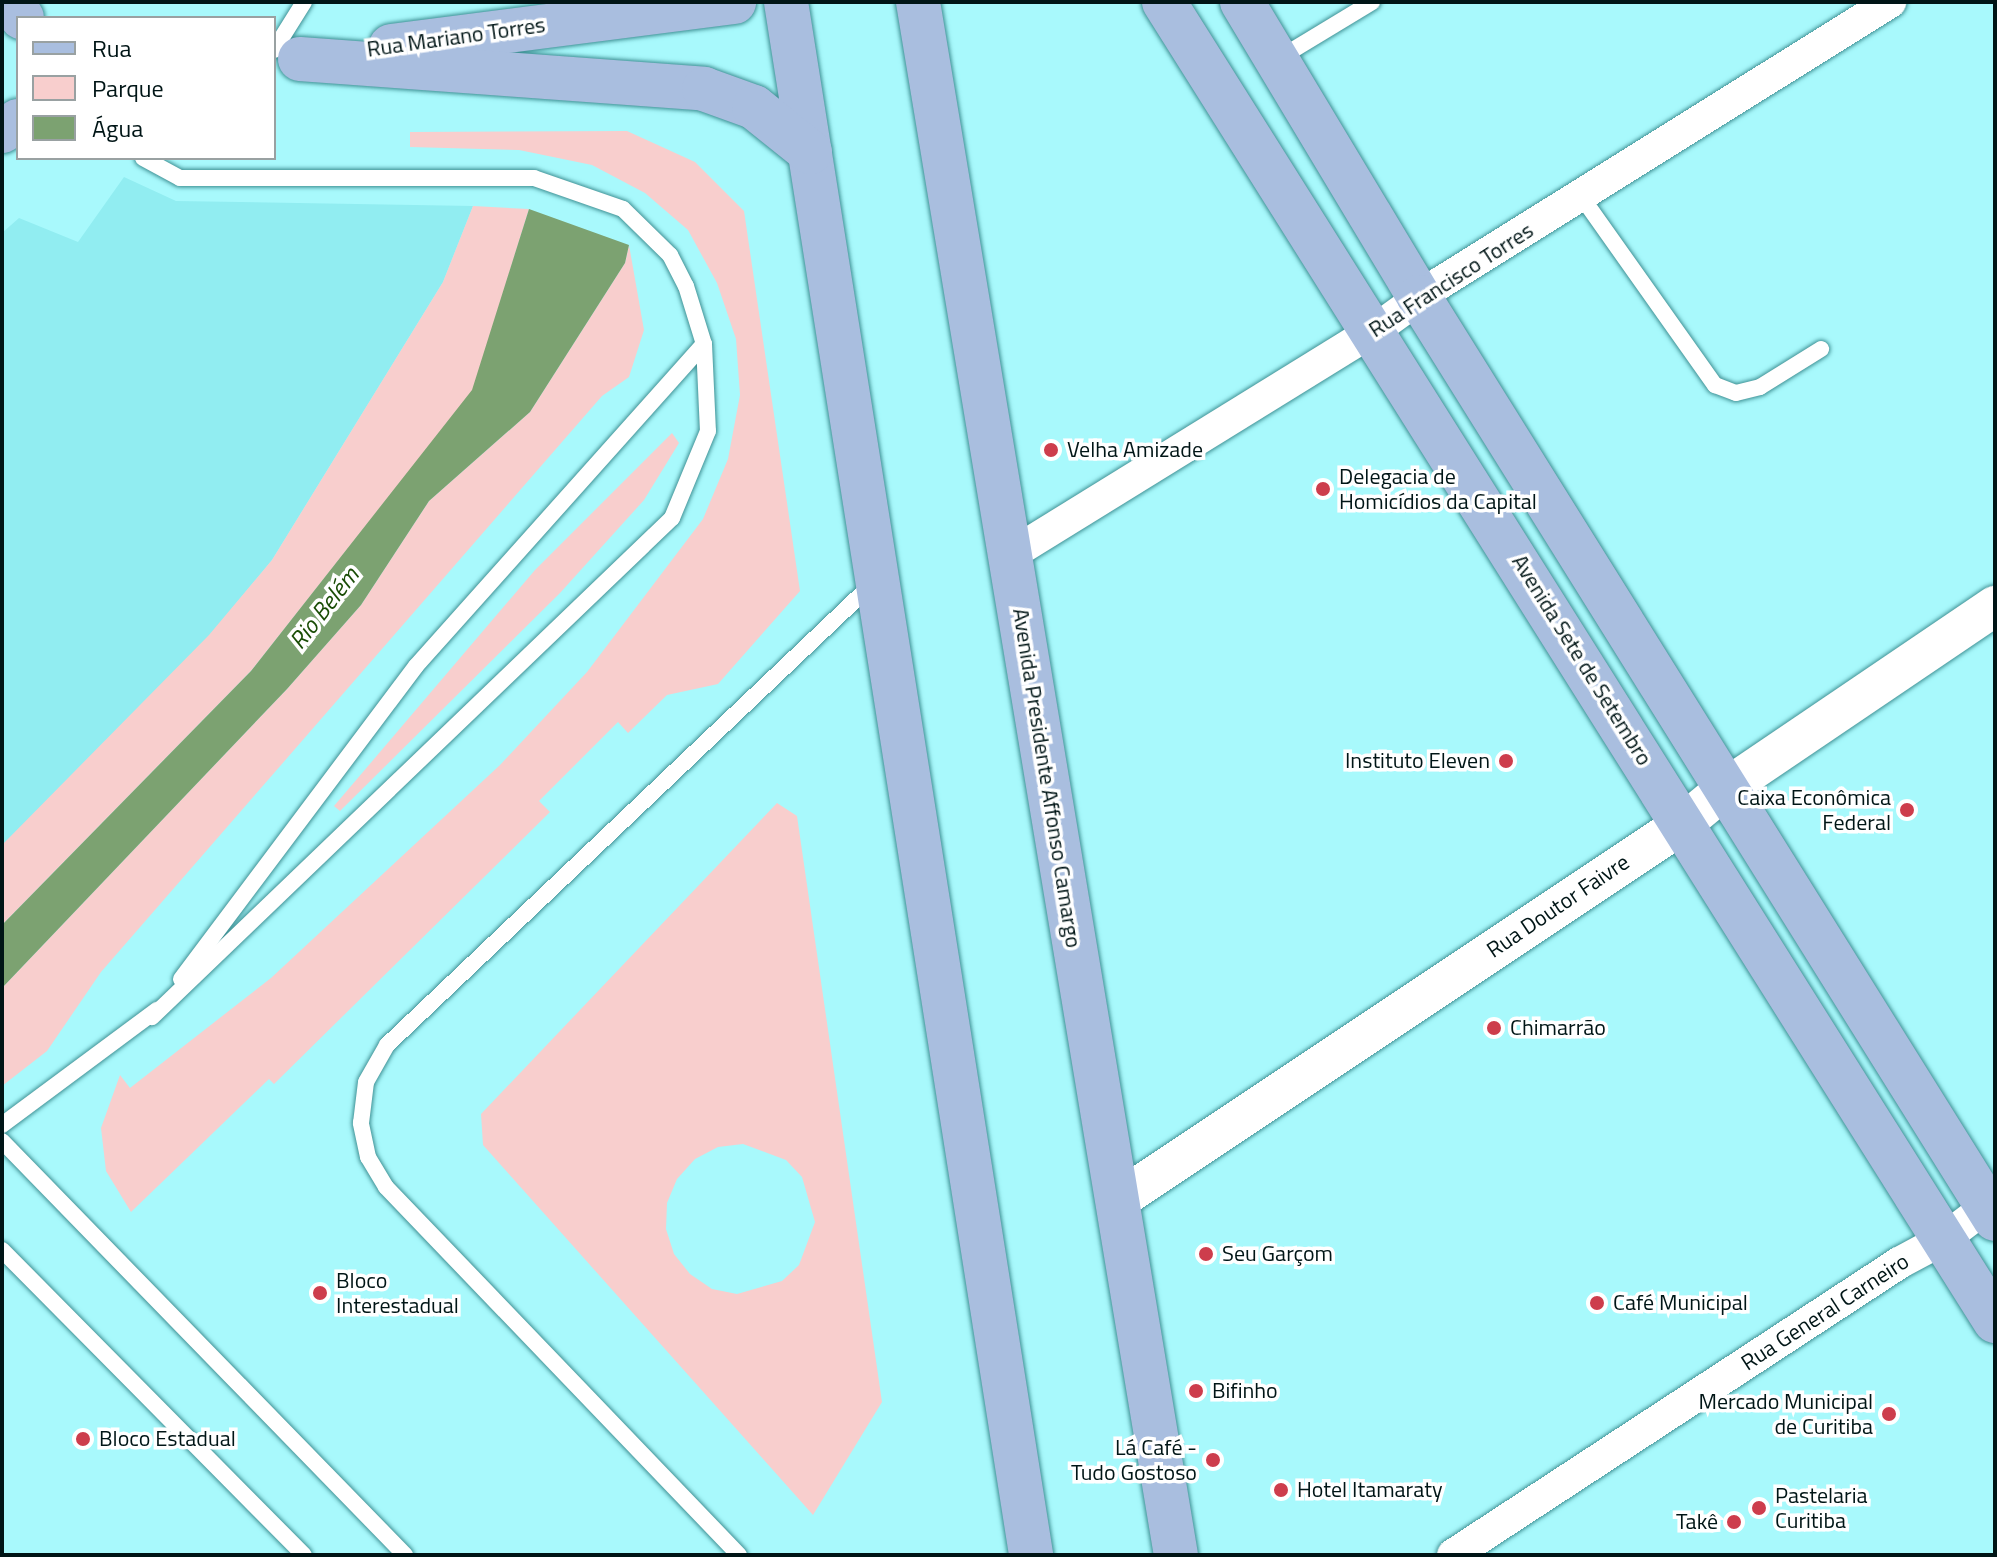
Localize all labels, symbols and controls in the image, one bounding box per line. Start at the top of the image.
street label: Rua Mariano Torres [365,11,547,63]
legend [16,16,276,160]
text: Rua [92,30,131,66]
text: Parque [92,70,164,106]
text: Água [92,110,143,146]
street label: Rua Francisco Torres [1364,217,1538,343]
place label: Velha Amizade [1067,437,1203,463]
marker: Velha Amizade [1042,441,1060,459]
place label: Delegacia de Homicídios da Capital [1339,463,1537,514]
marker: Delegacia de Homicídios da Capital [1314,480,1332,498]
street label: Avenida Sete de Setembro [1506,550,1658,770]
water label: Rio Belém [283,562,365,654]
street label: Avenida Presidente Affonso Camargo [1007,606,1087,950]
place label: Instituto Eleven [1345,748,1490,774]
marker: Instituto Eleven [1497,752,1515,770]
place label: Caixa Econômica Federal [1737,784,1891,836]
marker: Caixa Econômica Federal [1898,801,1916,819]
street label: Rua Doutor Faivre [1482,849,1634,963]
place label: Chimarrão [1510,1015,1606,1041]
marker: Chimarrão [1485,1019,1503,1037]
place label: Seu Garçom [1222,1241,1333,1267]
marker: Seu Garçom [1197,1245,1215,1263]
street label: Rua General Carneiro [1736,1248,1914,1376]
place label: Bloco Interestadual [336,1267,459,1318]
marker: Bloco Interestadual [311,1284,329,1302]
place label: Café Municipal [1613,1290,1748,1316]
marker: Café Municipal [1588,1294,1606,1312]
place label: Bifinho [1212,1378,1278,1404]
marker: Bifinho [1187,1382,1205,1400]
place label: Mercado Municipal de Curitiba [1699,1388,1873,1440]
marker: Mercado Municipal de Curitiba [1880,1405,1898,1423]
place label: Bloco Estadual [99,1426,236,1452]
marker: Bloco Estadual [74,1430,92,1448]
place label: Lá Café - Tudo Gostoso [1071,1434,1197,1486]
marker: Lá Café - Tudo Gostoso [1204,1451,1222,1469]
place label: Hotel Itamaraty [1297,1477,1443,1503]
marker: Hotel Itamaraty [1272,1481,1290,1499]
place label: Pastelaria Curitiba [1775,1482,1868,1534]
marker: Pastelaria Curitiba [1750,1499,1768,1517]
place label: Takê [1676,1509,1718,1535]
marker: Takê [1725,1513,1743,1531]

